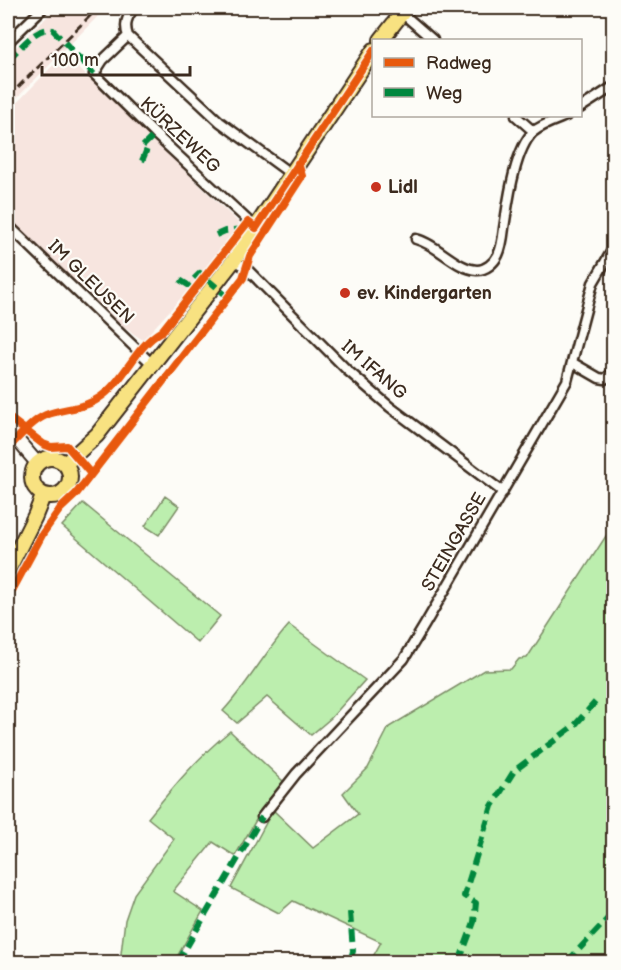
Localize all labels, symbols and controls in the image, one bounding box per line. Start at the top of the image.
scale bar [42,39,190,77]
legend [372,39,582,117]
text: 100 m [51,50,99,71]
text: Radweg [426,53,492,74]
text: Weg [426,83,462,104]
street label: KÜRZEWEG [136,92,225,177]
place label: Lidl [388,177,418,198]
marker: Lidl [369,180,383,194]
street label: IM GLEUSEN [44,236,138,328]
place label: ev. Kindergarten [357,283,492,304]
marker: ev. Kindergarten [338,286,352,300]
street label: IM IFANG [337,336,411,404]
street label: STEINGASSE [417,489,491,595]

